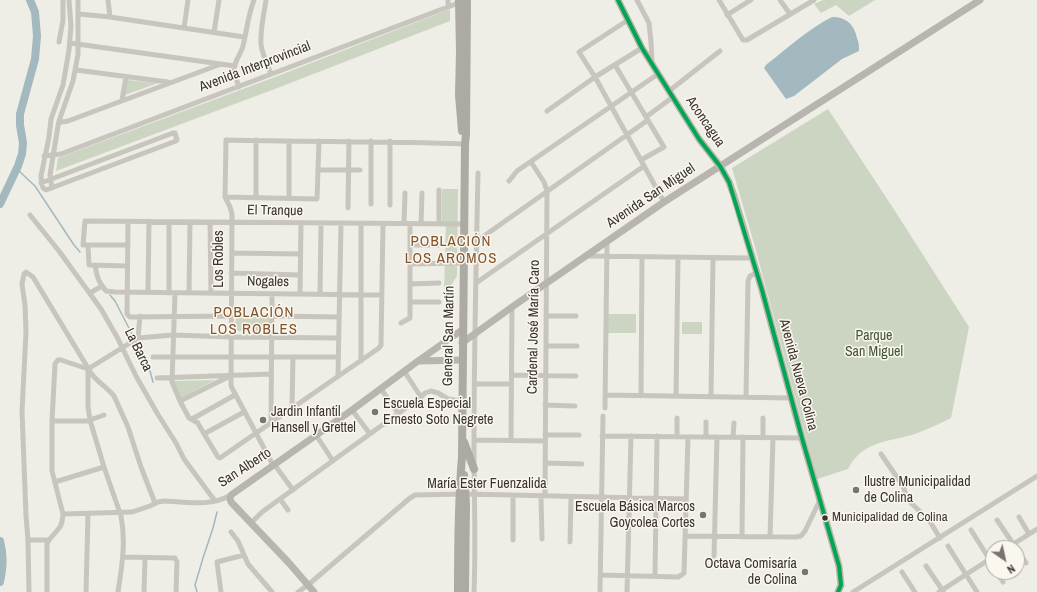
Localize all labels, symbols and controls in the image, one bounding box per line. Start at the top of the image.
street label: Avenida Interprovincial [197,38,313,96]
street label: Aconcagua [682,93,728,151]
street label: Avenida San Miguel [604,160,698,232]
street label: El Tranque [247,202,303,220]
street label: Los Robles [211,230,227,288]
district label: POBLACIÓN LOS AROMOS [405,233,497,268]
street label: Cardenal José María Caro [524,260,544,394]
street label: Nogales [247,273,289,291]
street label: General San Martín [440,286,458,386]
district label: POBLACIÓN LOS ROBLES [210,304,298,339]
street label: Avenida Nueva Colina [775,317,821,433]
street label: La Barca [120,326,156,374]
park label: Parque San Miguel [845,328,903,360]
place label: Escuela Especial Ernesto Soto Negrete [383,396,493,428]
place label: Jardin Infantil Hansell y Grettel [271,404,356,436]
marker: Escuela Especial Ernesto Soto Negrete [370,407,380,417]
marker: Jardin Infantil Hansell y Grettel [258,415,268,425]
street label: San Alberto [215,445,275,491]
place label: Ilustre Municipalidad de Colina [864,474,971,506]
street label: María Ester Fuenzalida [427,476,547,492]
marker: Ilustre Municipalidad de Colina [851,485,861,495]
place label: Escuela Básica Marcos Goycolea Cortes [575,499,695,532]
marker: Escuela Básica Marcos Goycolea Cortes [698,510,708,520]
place label: Municipalidad de Colina [832,510,948,526]
marker: Municipalidad de Colina [820,513,830,523]
north arrow [985,540,1025,580]
place label: Octava Comisaría de Colina [704,556,797,588]
text: N [1005,561,1018,577]
marker: Octava Comisaría de Colina [800,567,810,577]

